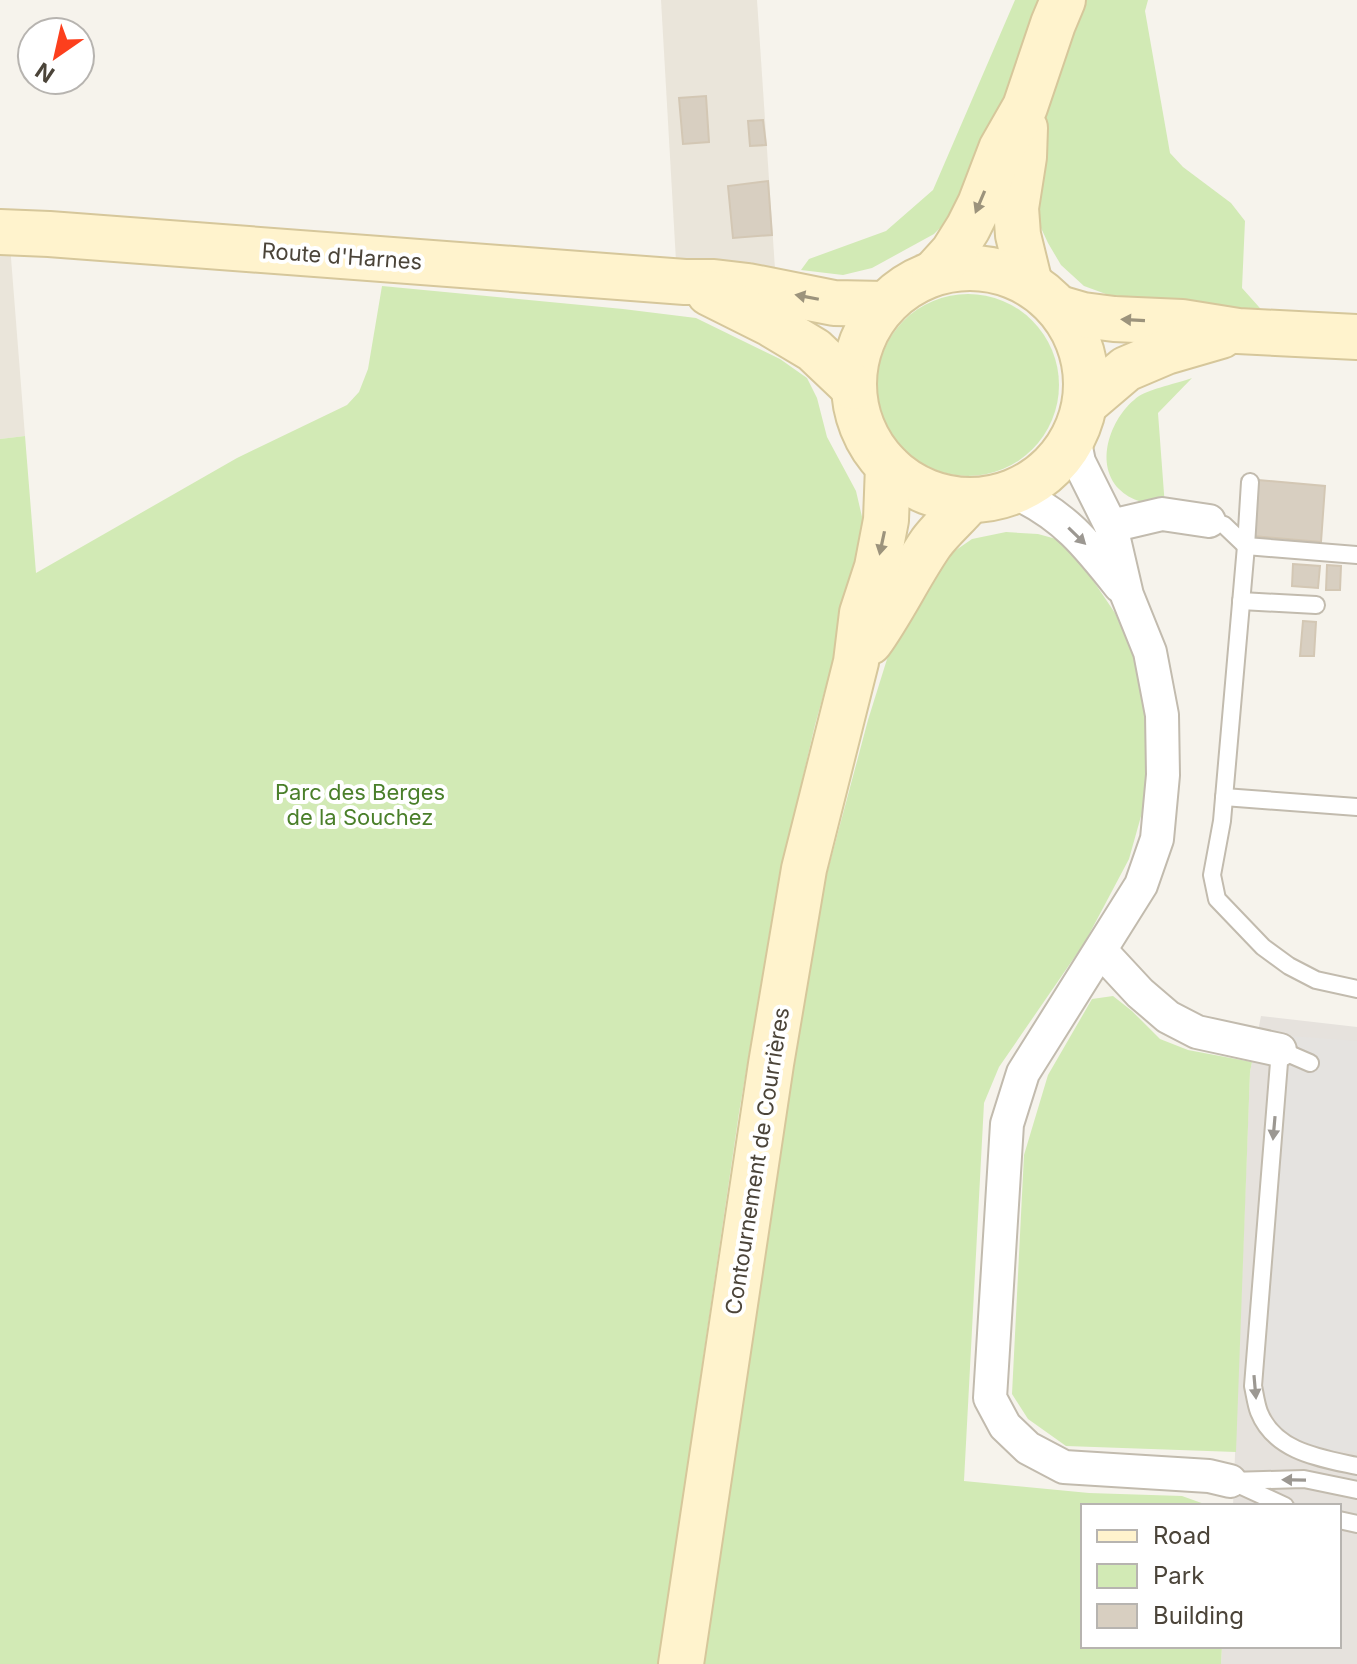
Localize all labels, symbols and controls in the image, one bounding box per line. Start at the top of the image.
north arrow [16,16,96,96]
text: N [31,57,59,88]
one-way arrow [973,190,986,214]
street label: Route d'Harnes [261,237,423,275]
one-way arrow [795,291,820,303]
one-way arrow [1120,313,1145,326]
one-way arrow [1067,526,1086,544]
one-way arrow [875,531,887,556]
park label: Parc des Berges de la Souchez [275,779,445,830]
street label: Contournement de Courrières [720,1005,794,1317]
one-way arrow [1267,1116,1280,1141]
one-way arrow [1249,1375,1262,1400]
one-way arrow [1281,1473,1306,1486]
legend [1081,1504,1341,1648]
text: Road [1153,1521,1211,1550]
text: Park [1153,1561,1204,1590]
text: Building [1153,1601,1244,1630]

